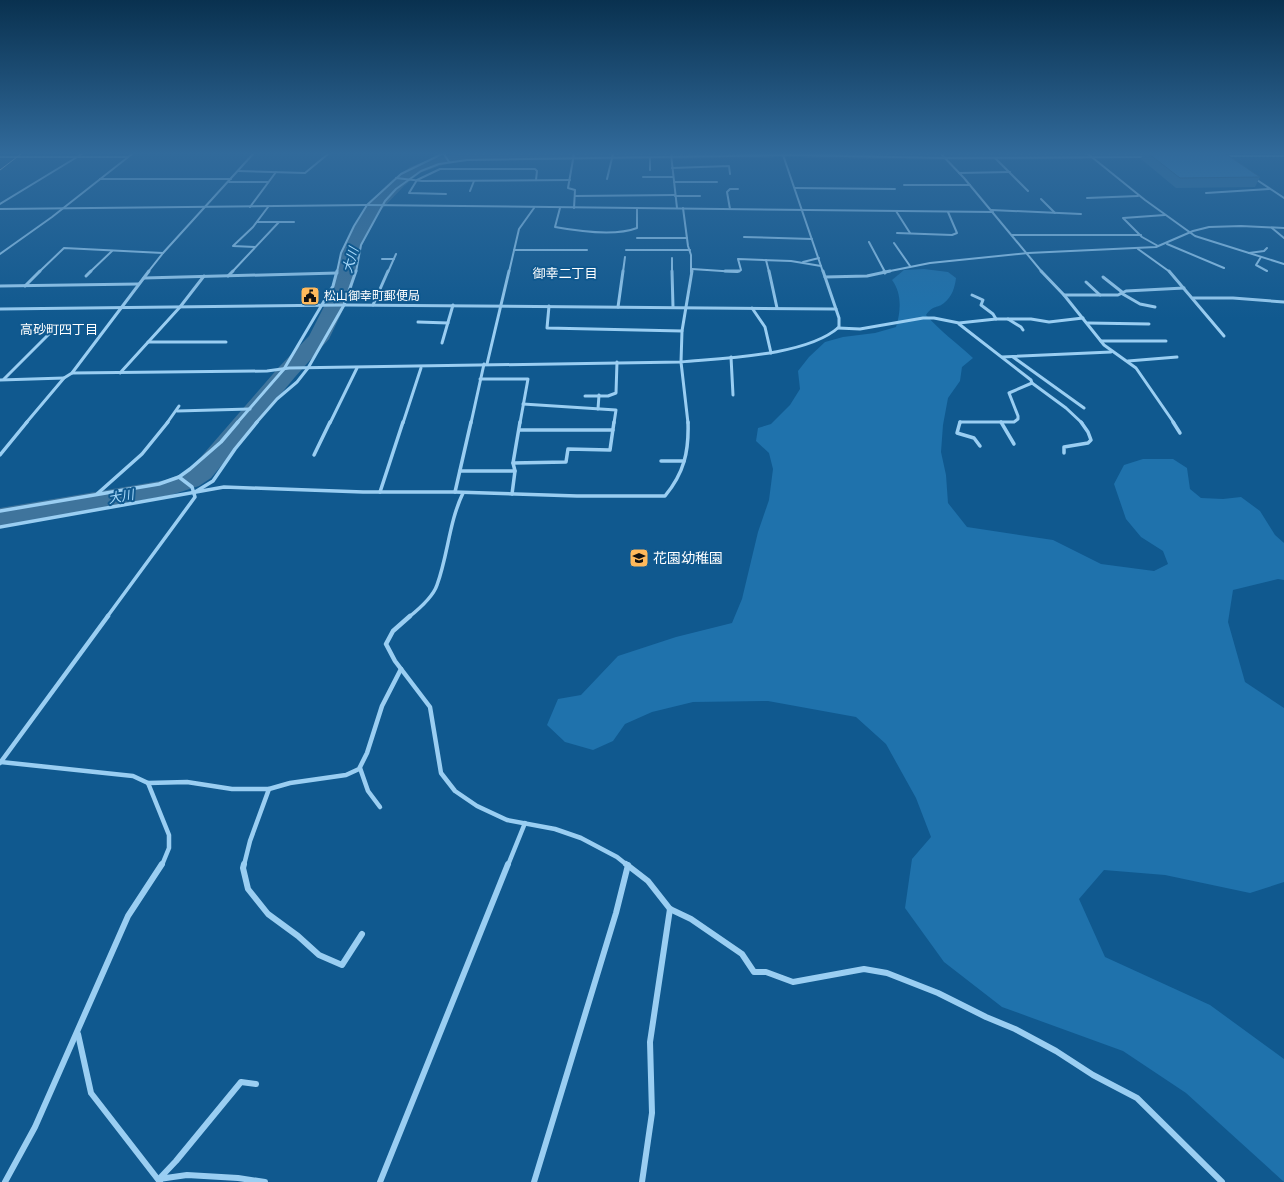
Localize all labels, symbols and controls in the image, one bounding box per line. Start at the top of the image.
water label: 大川 [341,244,362,275]
district label: 御幸二丁目 [532,267,598,281]
public building icon: 松山御幸町郵便局 [299,285,321,307]
place label: 松山御幸町郵便局 [324,289,420,302]
district label: 高砂町四丁目 [20,323,98,337]
water label: 大川 [107,487,137,506]
school or university icon: 花園幼稚園 [628,547,650,569]
place label: 花園幼稚園 [653,551,723,566]

